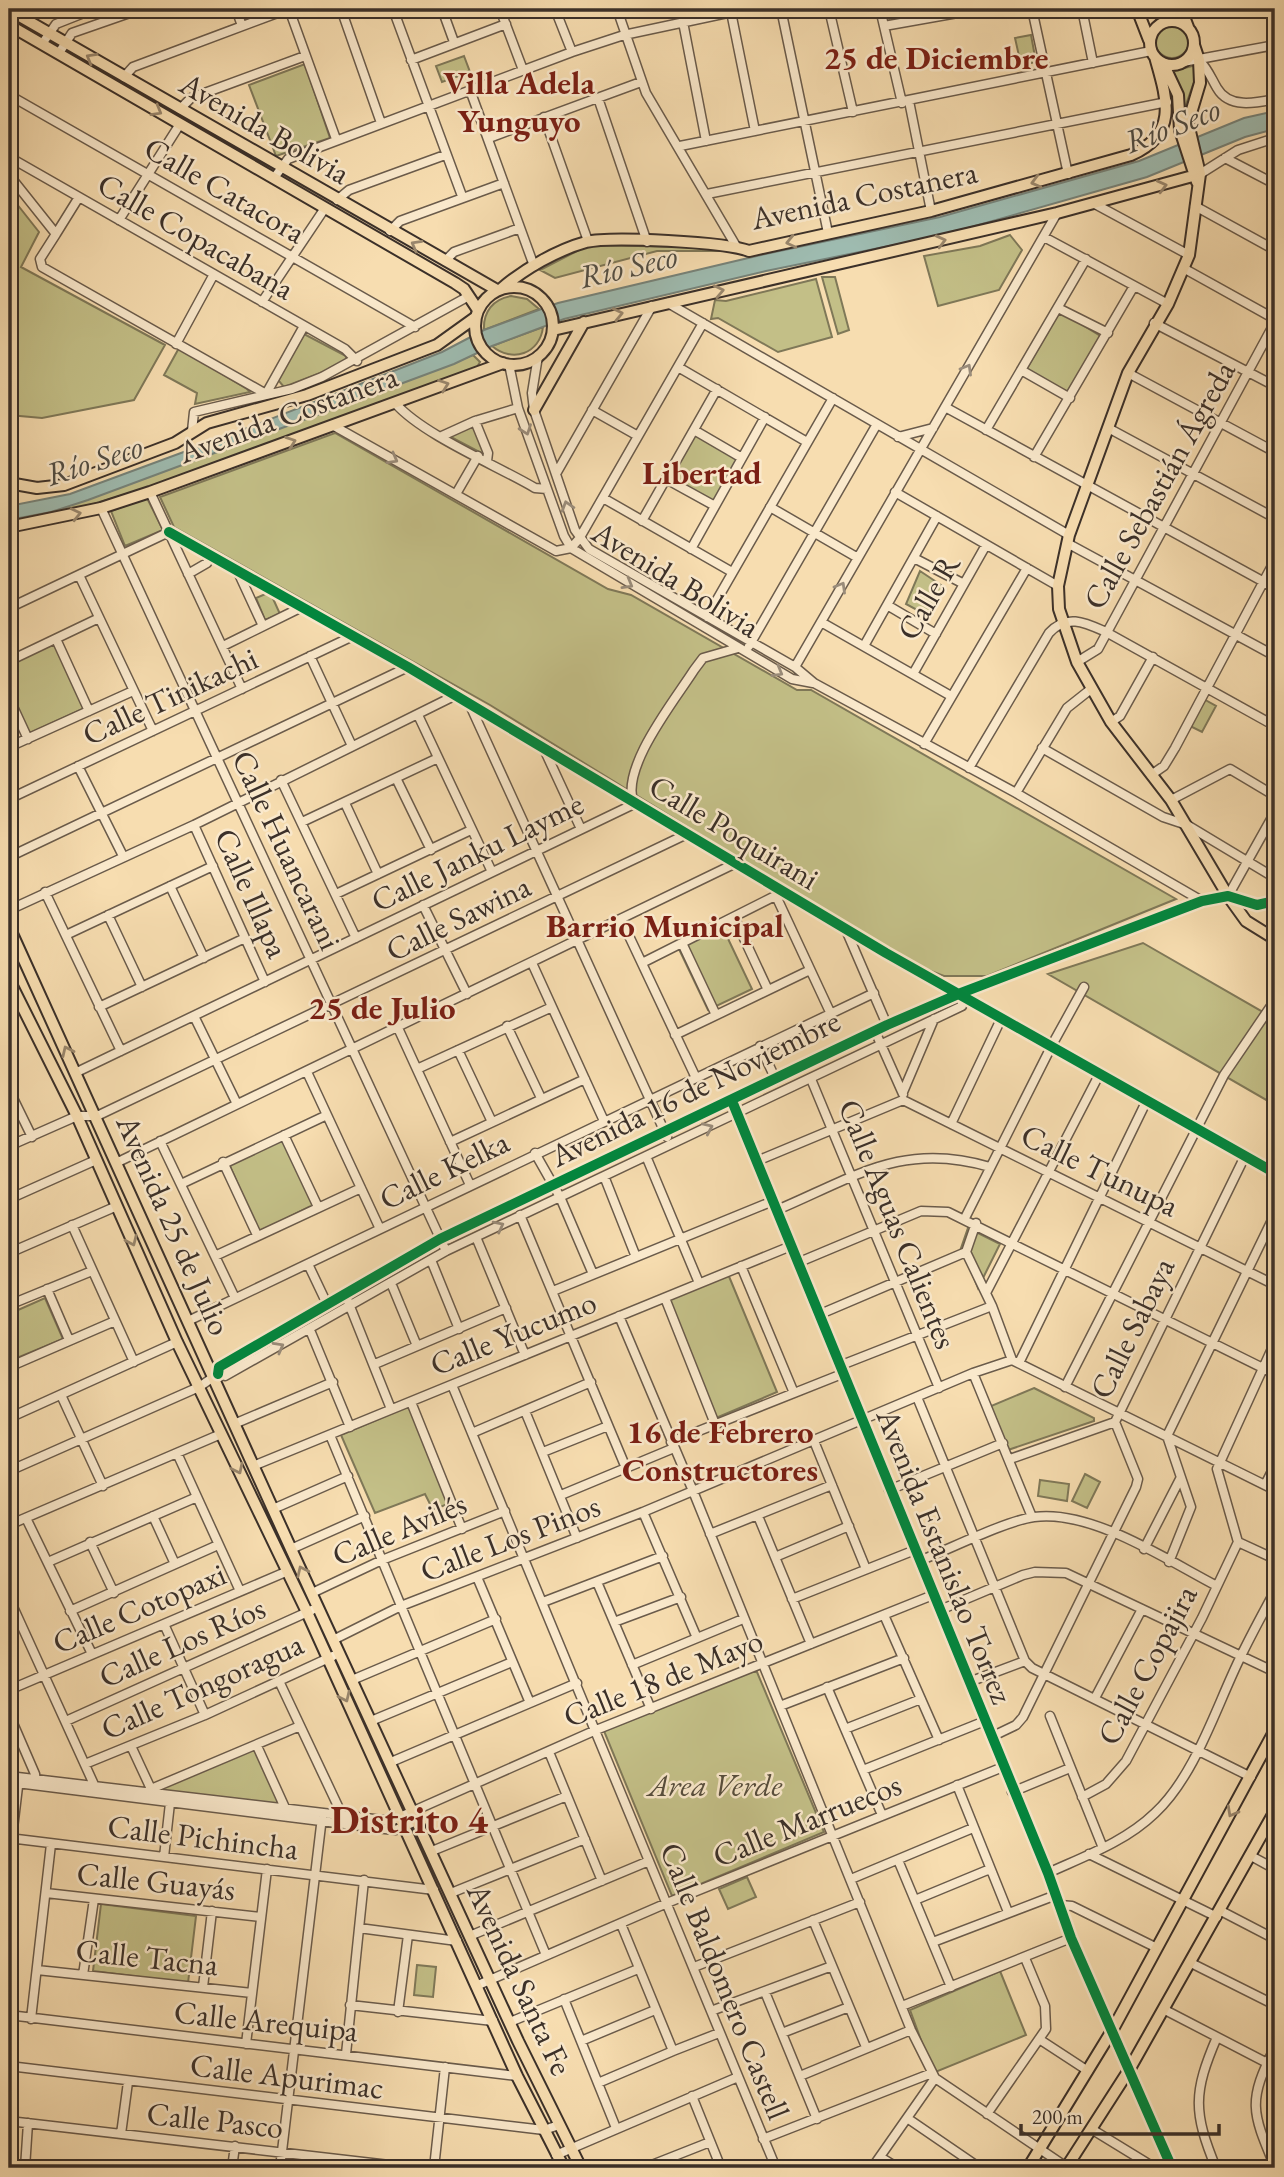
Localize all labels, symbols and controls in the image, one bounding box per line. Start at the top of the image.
district label: 25 de Diciembre [823,36,1049,79]
one-way arrow [86,53,99,66]
district label: Villa Adela Yunguyo [443,61,595,142]
street label: Avenida Bolivia [171,62,358,194]
water label: Río Seco [1118,87,1226,163]
one-way arrow [150,103,163,116]
street label: Calle Catacora [137,127,314,253]
street label: Avenida Costanera [746,150,981,240]
street label: Calle Copacabana [90,163,302,309]
one-way arrow [1030,174,1042,189]
one-way arrow [1156,180,1168,194]
one-way arrow [785,233,797,248]
water label: Río Seco [574,234,682,298]
one-way arrow [935,235,947,249]
one-way arrow [410,240,423,253]
one-way arrow [713,285,725,300]
one-way arrow [612,308,624,322]
street label: Calle Sebastián Ágreda [1073,353,1245,617]
street label: Avenida Costanera [172,355,404,473]
one-way arrow [959,364,972,376]
one-way arrow [437,379,449,393]
water label: Río Seco [40,424,148,496]
one-way arrow [518,424,532,436]
one-way arrow [285,436,297,450]
one-way arrow [386,451,399,464]
district label: Libertad [642,451,762,494]
one-way arrow [561,500,576,512]
one-way arrow [70,508,82,523]
street label: Avenida Bolivia [583,510,768,647]
street label: Calle R [887,546,969,648]
one-way arrow [621,576,634,589]
one-way arrow [833,581,846,594]
street label: Calle Tinikachi [76,637,265,755]
one-way arrow [771,663,784,676]
street label: Calle Huancarani [222,743,352,957]
street label: Calle Poquirani [641,765,827,899]
street label: Calle Janku Layme [364,782,590,922]
street label: Calle Illapa [205,822,299,965]
street label: Calle Sawina [379,865,538,971]
district label: Barrio Municipal [546,904,784,947]
district label: 25 de Julio [308,986,456,1029]
street label: Avenida 16 de Noviembre [542,1000,847,1177]
one-way arrow [61,1046,75,1058]
street label: Calle Aguas Calientes [829,1093,967,1355]
street label: Avenida 25 de Julio [106,1107,241,1342]
street label: Calle Tunupa [1014,1114,1186,1226]
street label: Calle Kelka [372,1120,516,1219]
one-way arrow [701,1122,713,1136]
one-way arrow [492,1220,504,1234]
one-way arrow [124,1234,138,1246]
street label: Calle Sabaya [1080,1250,1184,1406]
street label: Calle Yucumo [424,1281,602,1385]
one-way arrow [271,1342,284,1355]
street label: Avenida Estanislao Torrez [866,1401,1023,1710]
district label: 16 de Febrero Constructores [622,1410,818,1491]
one-way arrow [230,1462,244,1474]
street label: Calle Avilés [325,1482,473,1576]
street label: Calle Los Pinos [414,1484,606,1592]
street label: Calle Cotopaxi [46,1553,232,1663]
one-way arrow [296,1566,310,1578]
street label: Calle Copajira [1087,1578,1207,1752]
street label: Calle Los Ríos [92,1587,272,1697]
street label: Calle 18 de Mayo [557,1619,769,1737]
street label: Calle Tongoragua [94,1623,310,1749]
one-way arrow [337,1690,351,1703]
street label: Calle Marruecos [707,1763,907,1877]
park label: Area Verde [646,1764,783,1806]
district label: Distrito 4 [330,1795,489,1844]
street label: Calle Pichincha [105,1804,301,1870]
one-way arrow [1227,1805,1241,1817]
street label: Calle Baldomero Castell [650,1836,800,2126]
street label: Calle Guayás [75,1852,237,1910]
street label: Avenida Santa Fe [457,1875,583,2082]
street label: Calle Tacna [74,1929,220,1985]
street label: Calle Arequipa [172,1990,360,2052]
street label: Calle Apurimac [188,2043,386,2109]
street label: Calle Pasco [145,2092,285,2148]
scale bar [1021,2093,1219,2137]
text: 200 m [1032,2103,1083,2130]

